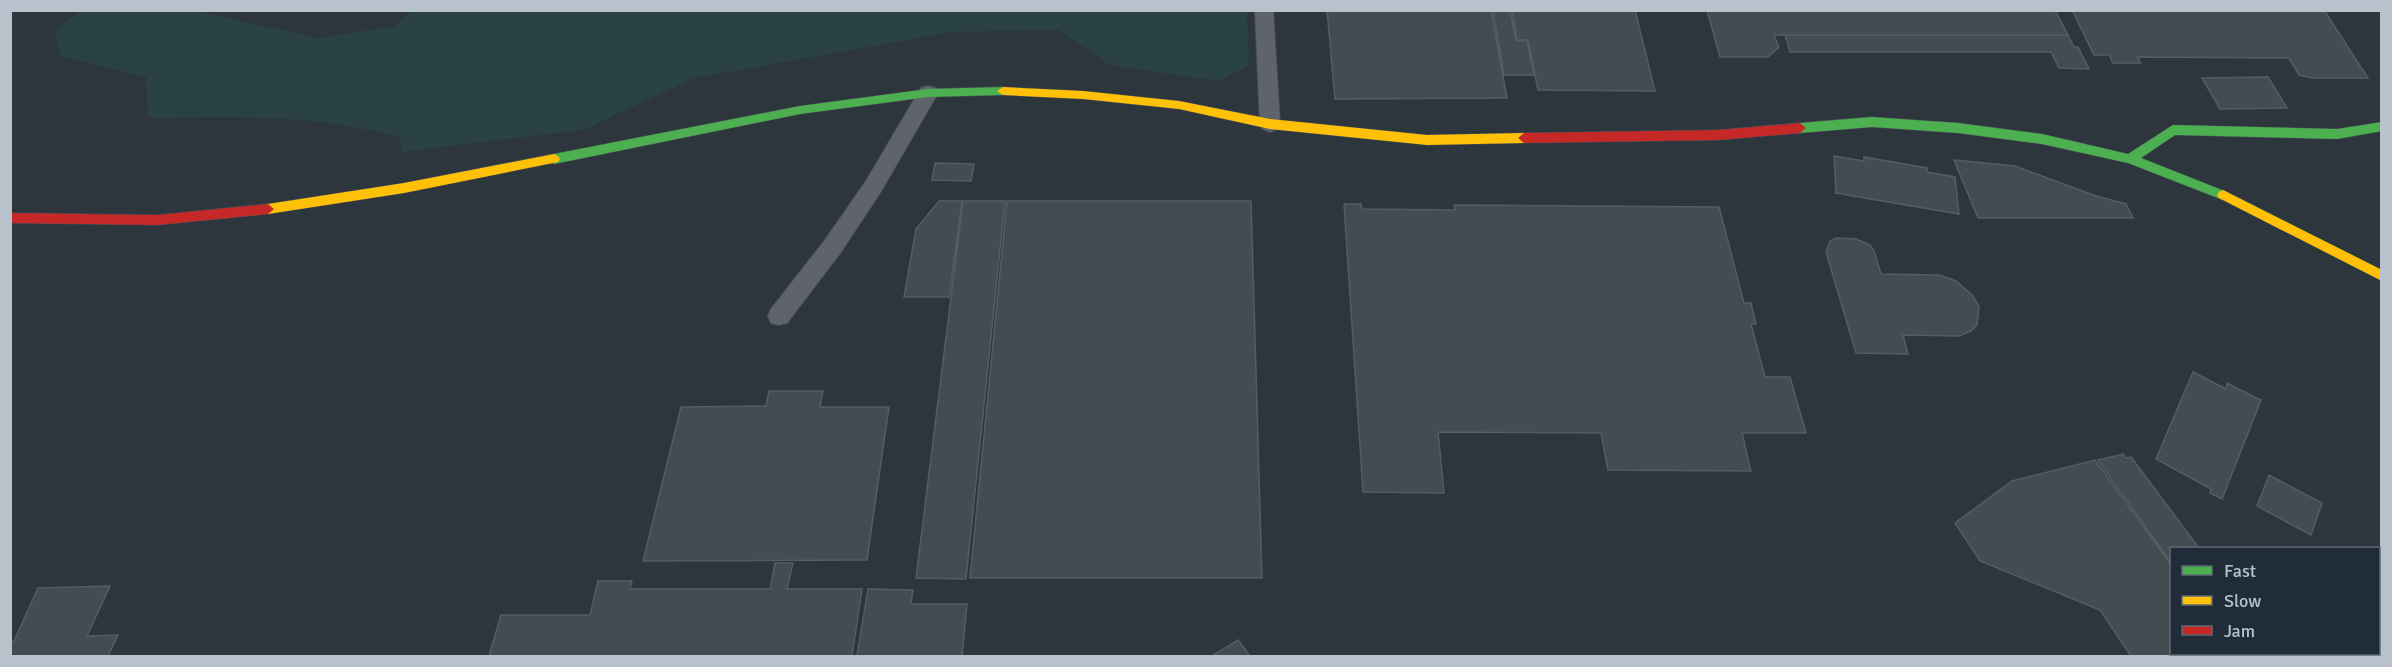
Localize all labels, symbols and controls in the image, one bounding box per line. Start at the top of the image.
legend [2170,547,2380,655]
text: Fast [2224,560,2256,582]
text: Slow [2224,590,2261,612]
text: Jam [2224,620,2255,642]

